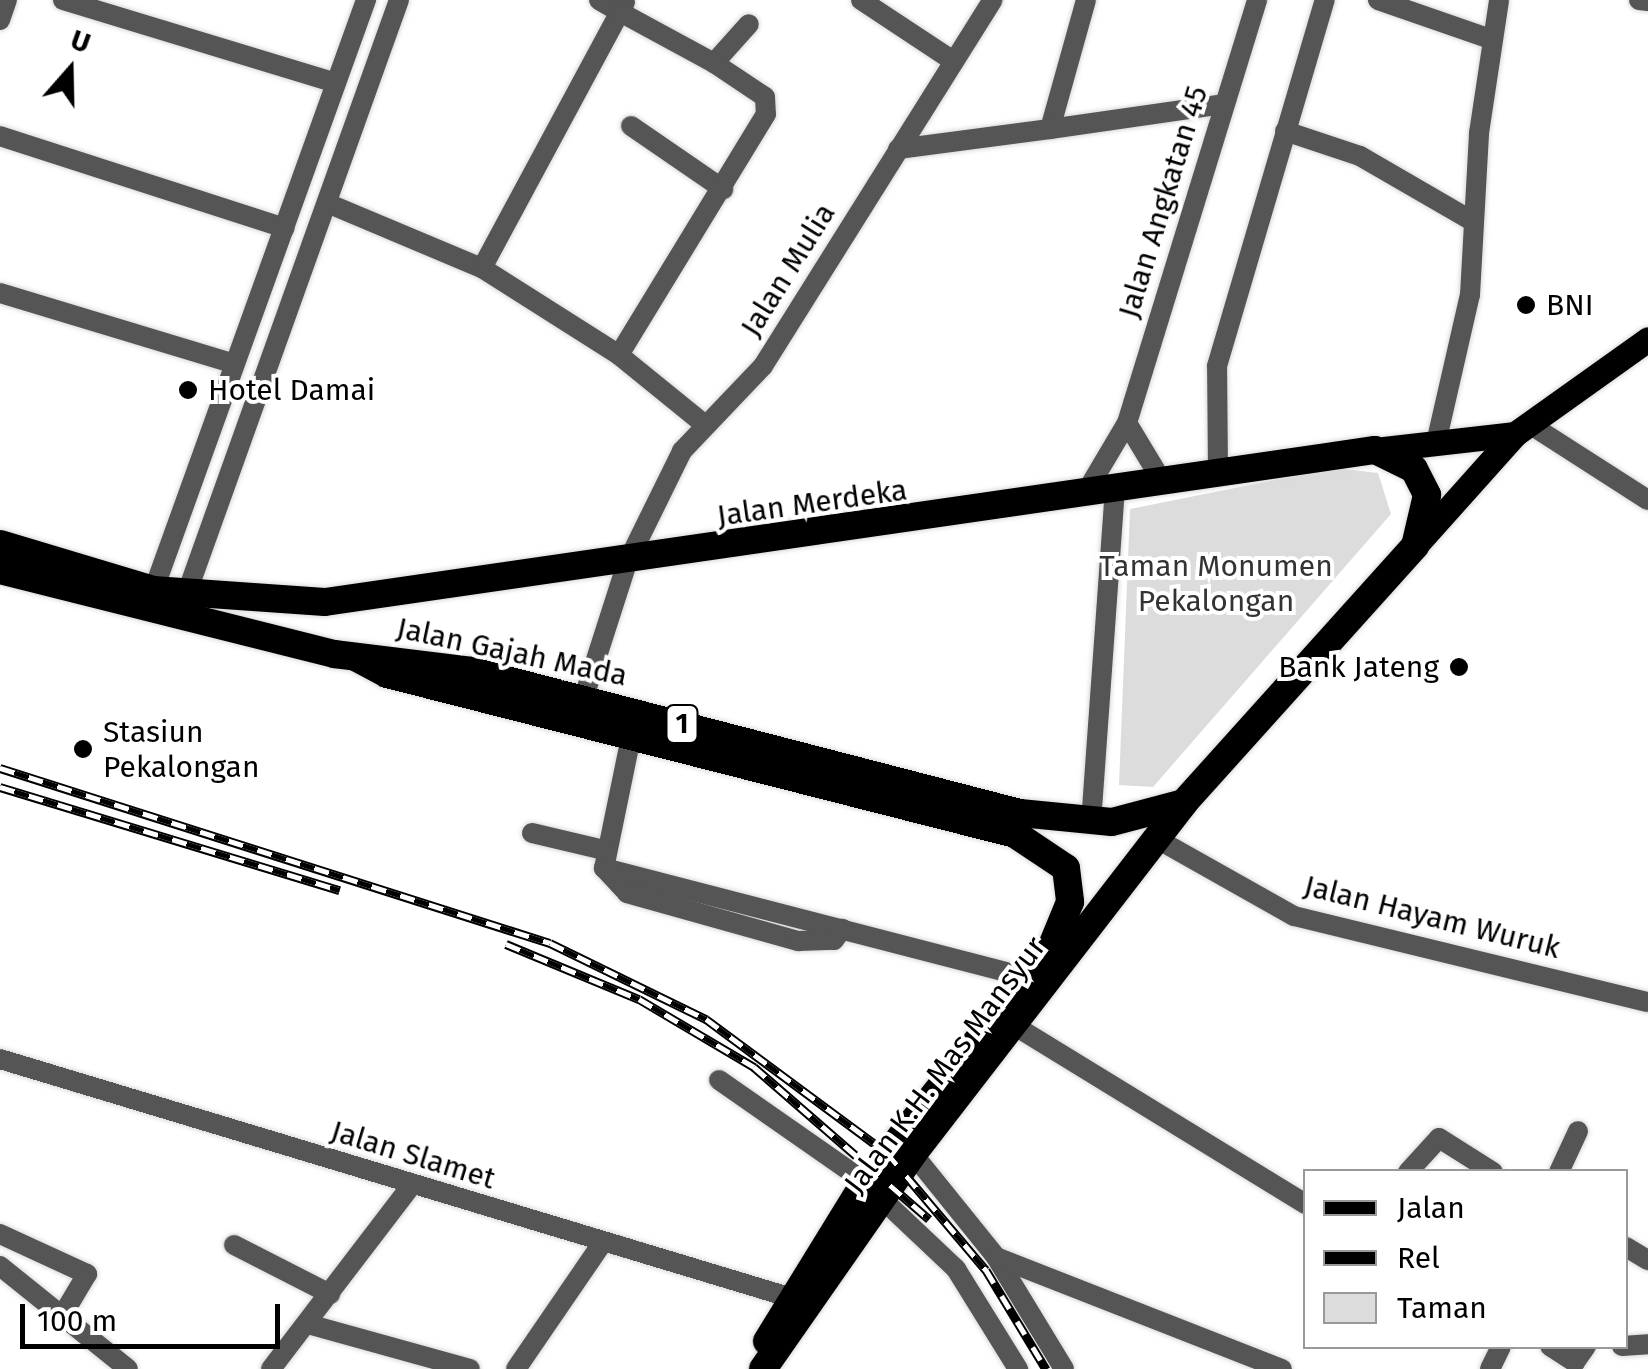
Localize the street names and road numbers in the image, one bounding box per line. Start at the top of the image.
street label: Jalan Angkatan 45 [1111,82,1215,322]
street label: Jalan Mulia [733,197,843,343]
street label: Jalan Merdeka [715,472,909,534]
street label: Jalan Gajah Mada [393,610,631,694]
road number: 1 [664,701,700,747]
street label: Jalan Hayam Wuruk [1300,868,1564,966]
street label: Jalan K.H. Mas Mansyur [837,930,1053,1200]
street label: Jalan Slamet [327,1113,499,1197]

